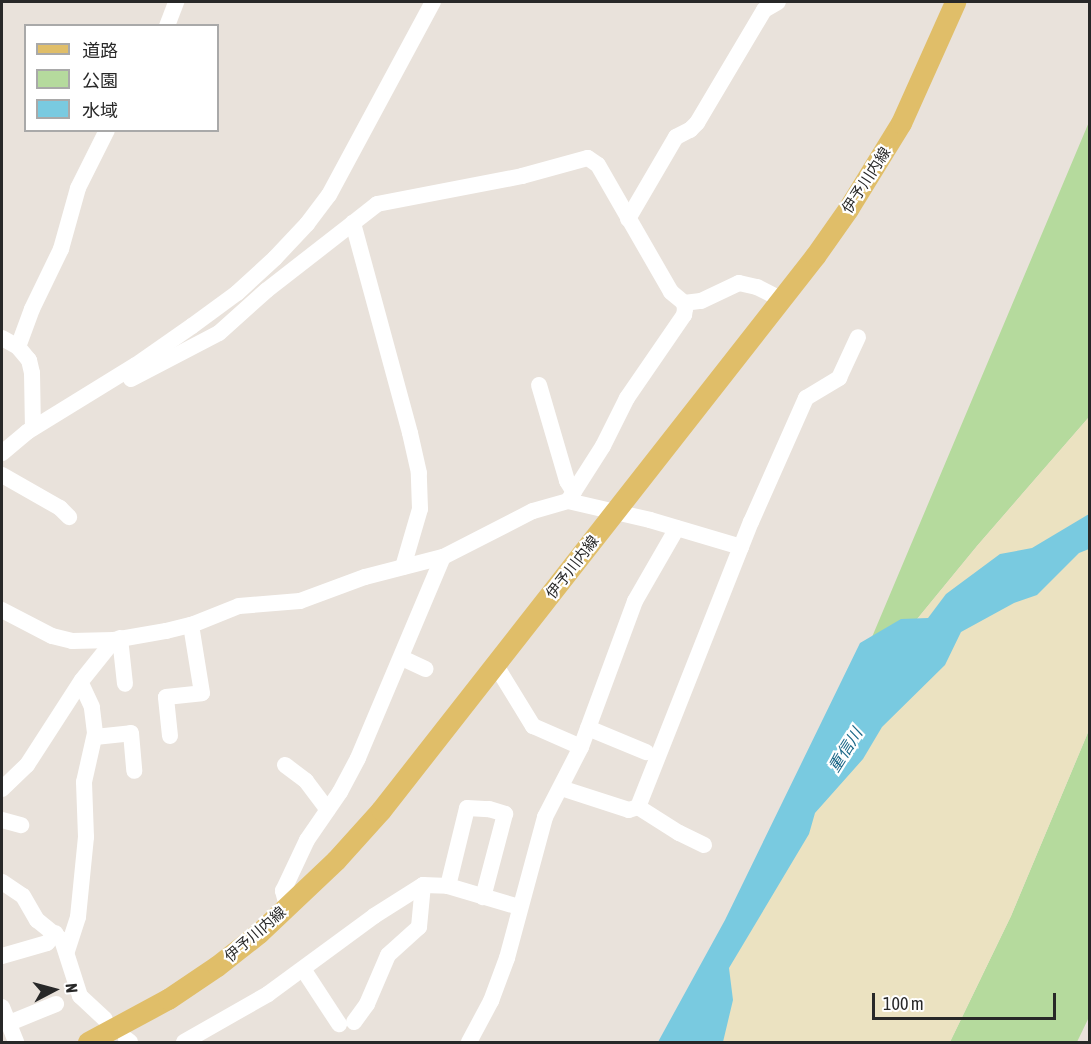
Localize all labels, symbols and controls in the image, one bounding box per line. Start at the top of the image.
legend [24,24,219,132]
text: 道路 [82,40,118,61]
text: 公園 [82,70,118,91]
text: 水域 [82,100,118,121]
street label: 伊予川内線 [838,144,894,216]
street label: 伊予川内線 [542,532,602,602]
water label: 重信川 [824,725,866,775]
street label: 伊予川内線 [221,903,289,965]
north arrow [24,960,84,1020]
scale bar [875,981,1060,1019]
text: N [62,982,81,994]
text: 100 m [883,993,924,1014]

